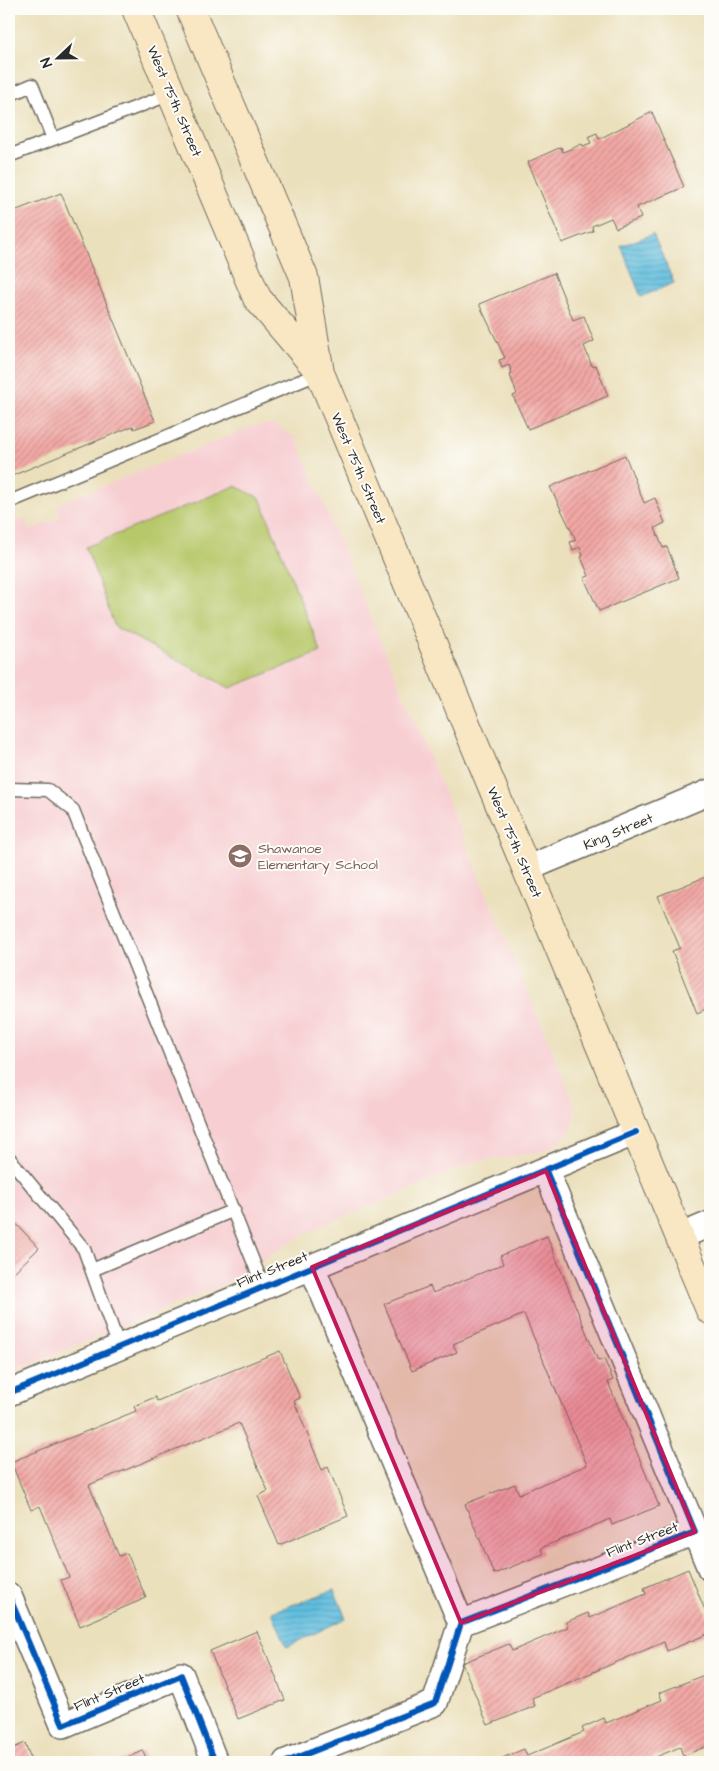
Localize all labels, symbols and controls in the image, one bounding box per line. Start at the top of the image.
north arrow [32,32,82,82]
street label: West 75th Street [142,43,207,160]
text: N [36,54,58,70]
street label: West 75th Street [326,410,391,527]
street label: West 75th Street [482,784,547,901]
street label: King Street [581,808,656,856]
place label: Shawanoe Elementary School [258,839,378,875]
school or university icon: Shawanoe Elementary School [227,843,253,869]
street label: Flint Street [234,1246,311,1293]
street label: Flint Street [604,1517,681,1563]
street label: Flint Street [71,1669,148,1717]

